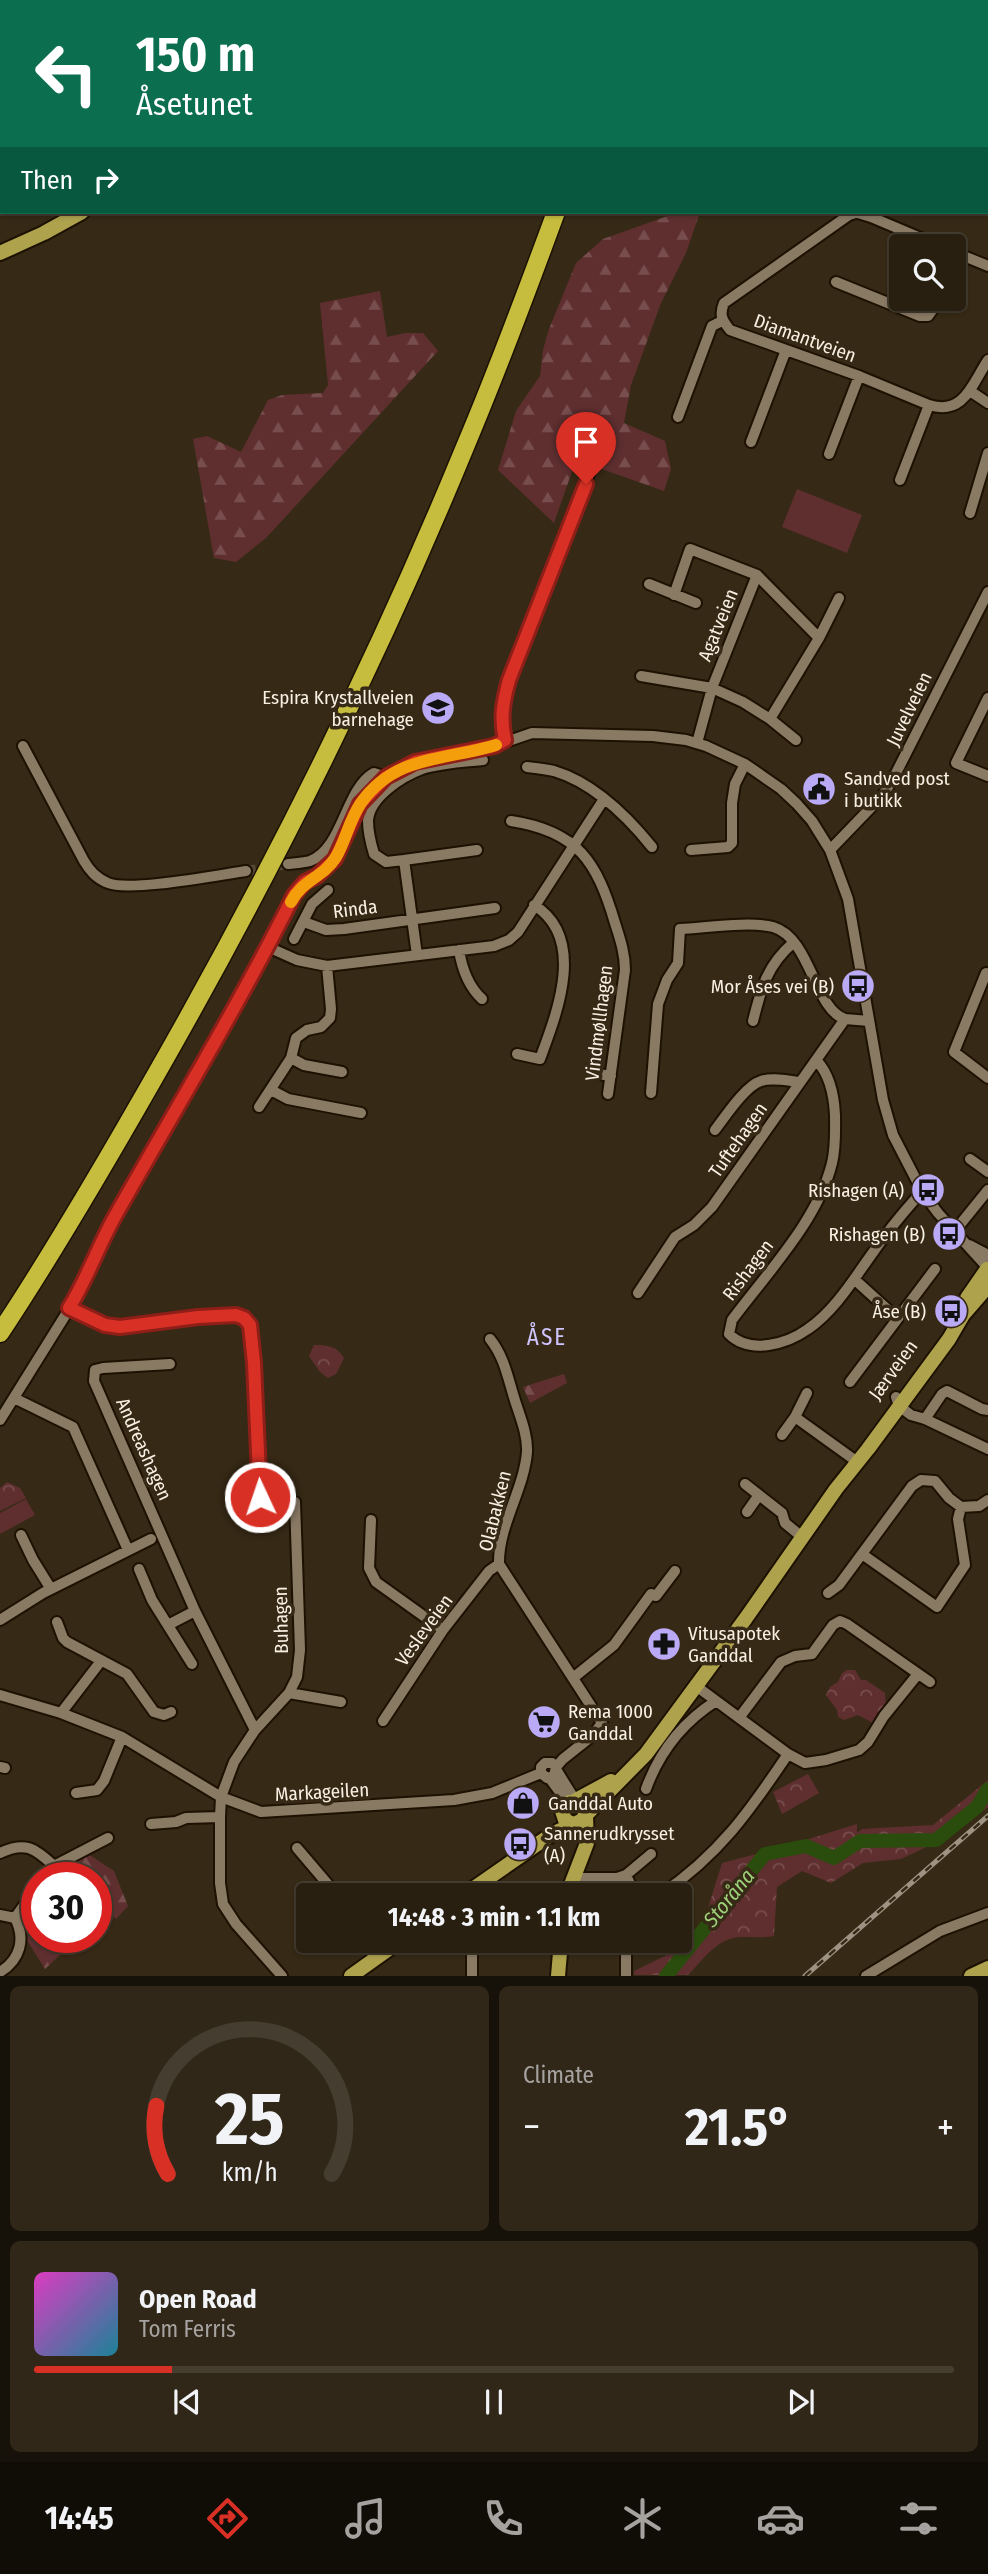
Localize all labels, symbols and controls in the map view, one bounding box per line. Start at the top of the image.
text: 150 m [136,25,255,84]
icon: left [21,28,112,119]
text: Åsetunet [136,85,253,123]
icon: right [87,161,125,199]
text: Then [21,165,73,196]
map controls [889,234,966,311]
button: search [889,234,966,311]
street label: Diamantveien [751,309,859,367]
pin [556,412,616,484]
icon: arrive [567,423,605,461]
street label: Agatveien [693,585,743,665]
street label: Juvelveien [881,668,937,750]
place label: Espira Krystallveien barnehage [262,686,414,731]
school or university icon: Espira Krystallveien barnehage [419,689,457,727]
place label: Sandved post i butikk [844,767,951,812]
public building icon: Sandved post i butikk [800,770,838,808]
street label: Rinda [331,895,379,923]
street label: Vindmøllhagen [580,964,618,1082]
bus stop icon: Mor Åses vei (B) [839,967,877,1005]
place label: Mor Åses vei (B) [711,975,834,998]
street label: Tuftehagen [704,1098,772,1182]
bus stop icon: Rishagen (A) [909,1171,947,1209]
place label: Rishagen (A) [808,1179,904,1202]
bus stop icon: Rishagen (B) [930,1215,968,1253]
place label: Rishagen (B) [829,1223,925,1246]
street label: Rishagen [718,1235,778,1305]
bus stop icon: Åse (B) [932,1292,970,1330]
place label: Åse (B) [872,1300,926,1323]
district label: ÅSE [527,1322,567,1351]
street label: Jærveien [864,1336,922,1404]
street label: Andreashagen [111,1394,177,1504]
position arrow [223,1460,297,1534]
street label: Olabakken [474,1468,516,1554]
street label: Buhagen [269,1586,293,1654]
street label: Vesleveien [390,1590,458,1670]
place label: Vitusapotek Ganddal [688,1622,780,1667]
pharmacy icon: Vitusapotek Ganddal [645,1625,683,1663]
place label: Rema 1000 Ganddal [568,1700,653,1745]
supermarket icon: Rema 1000 Ganddal [525,1703,563,1741]
street label: Markageilen [274,1778,370,1806]
shop icon: Ganddal Auto [504,1784,542,1822]
place label: Ganddal Auto [548,1792,653,1815]
place label: Sannerudkrysset (A) [544,1822,675,1867]
bus stop icon: Sannerudkrysset (A) [501,1825,539,1863]
speed limit sign: 30 [21,1862,112,1953]
water label: Storåna [697,1864,760,1933]
text: 14:48 · 3 min · 1.1 km [388,1902,600,1933]
text: Climate [523,2061,594,2089]
text: 25 [214,2077,284,2164]
text: 21.5° [685,2096,792,2159]
text: − [523,2104,540,2150]
text: + [937,2104,954,2150]
text: km/h [222,2158,277,2188]
text: Open Road [139,2284,257,2315]
text: Tom Ferris [139,2315,236,2343]
icon: previous [168,2383,206,2421]
icon: pause [475,2383,513,2421]
icon: next [782,2383,820,2421]
icon: directions [203,2494,252,2543]
icon: music [341,2494,390,2543]
icon: phone [479,2494,528,2543]
icon: climate [618,2494,667,2543]
icon: car [756,2494,805,2543]
icon: filters [894,2494,943,2543]
text: 14:45 [45,2499,114,2537]

